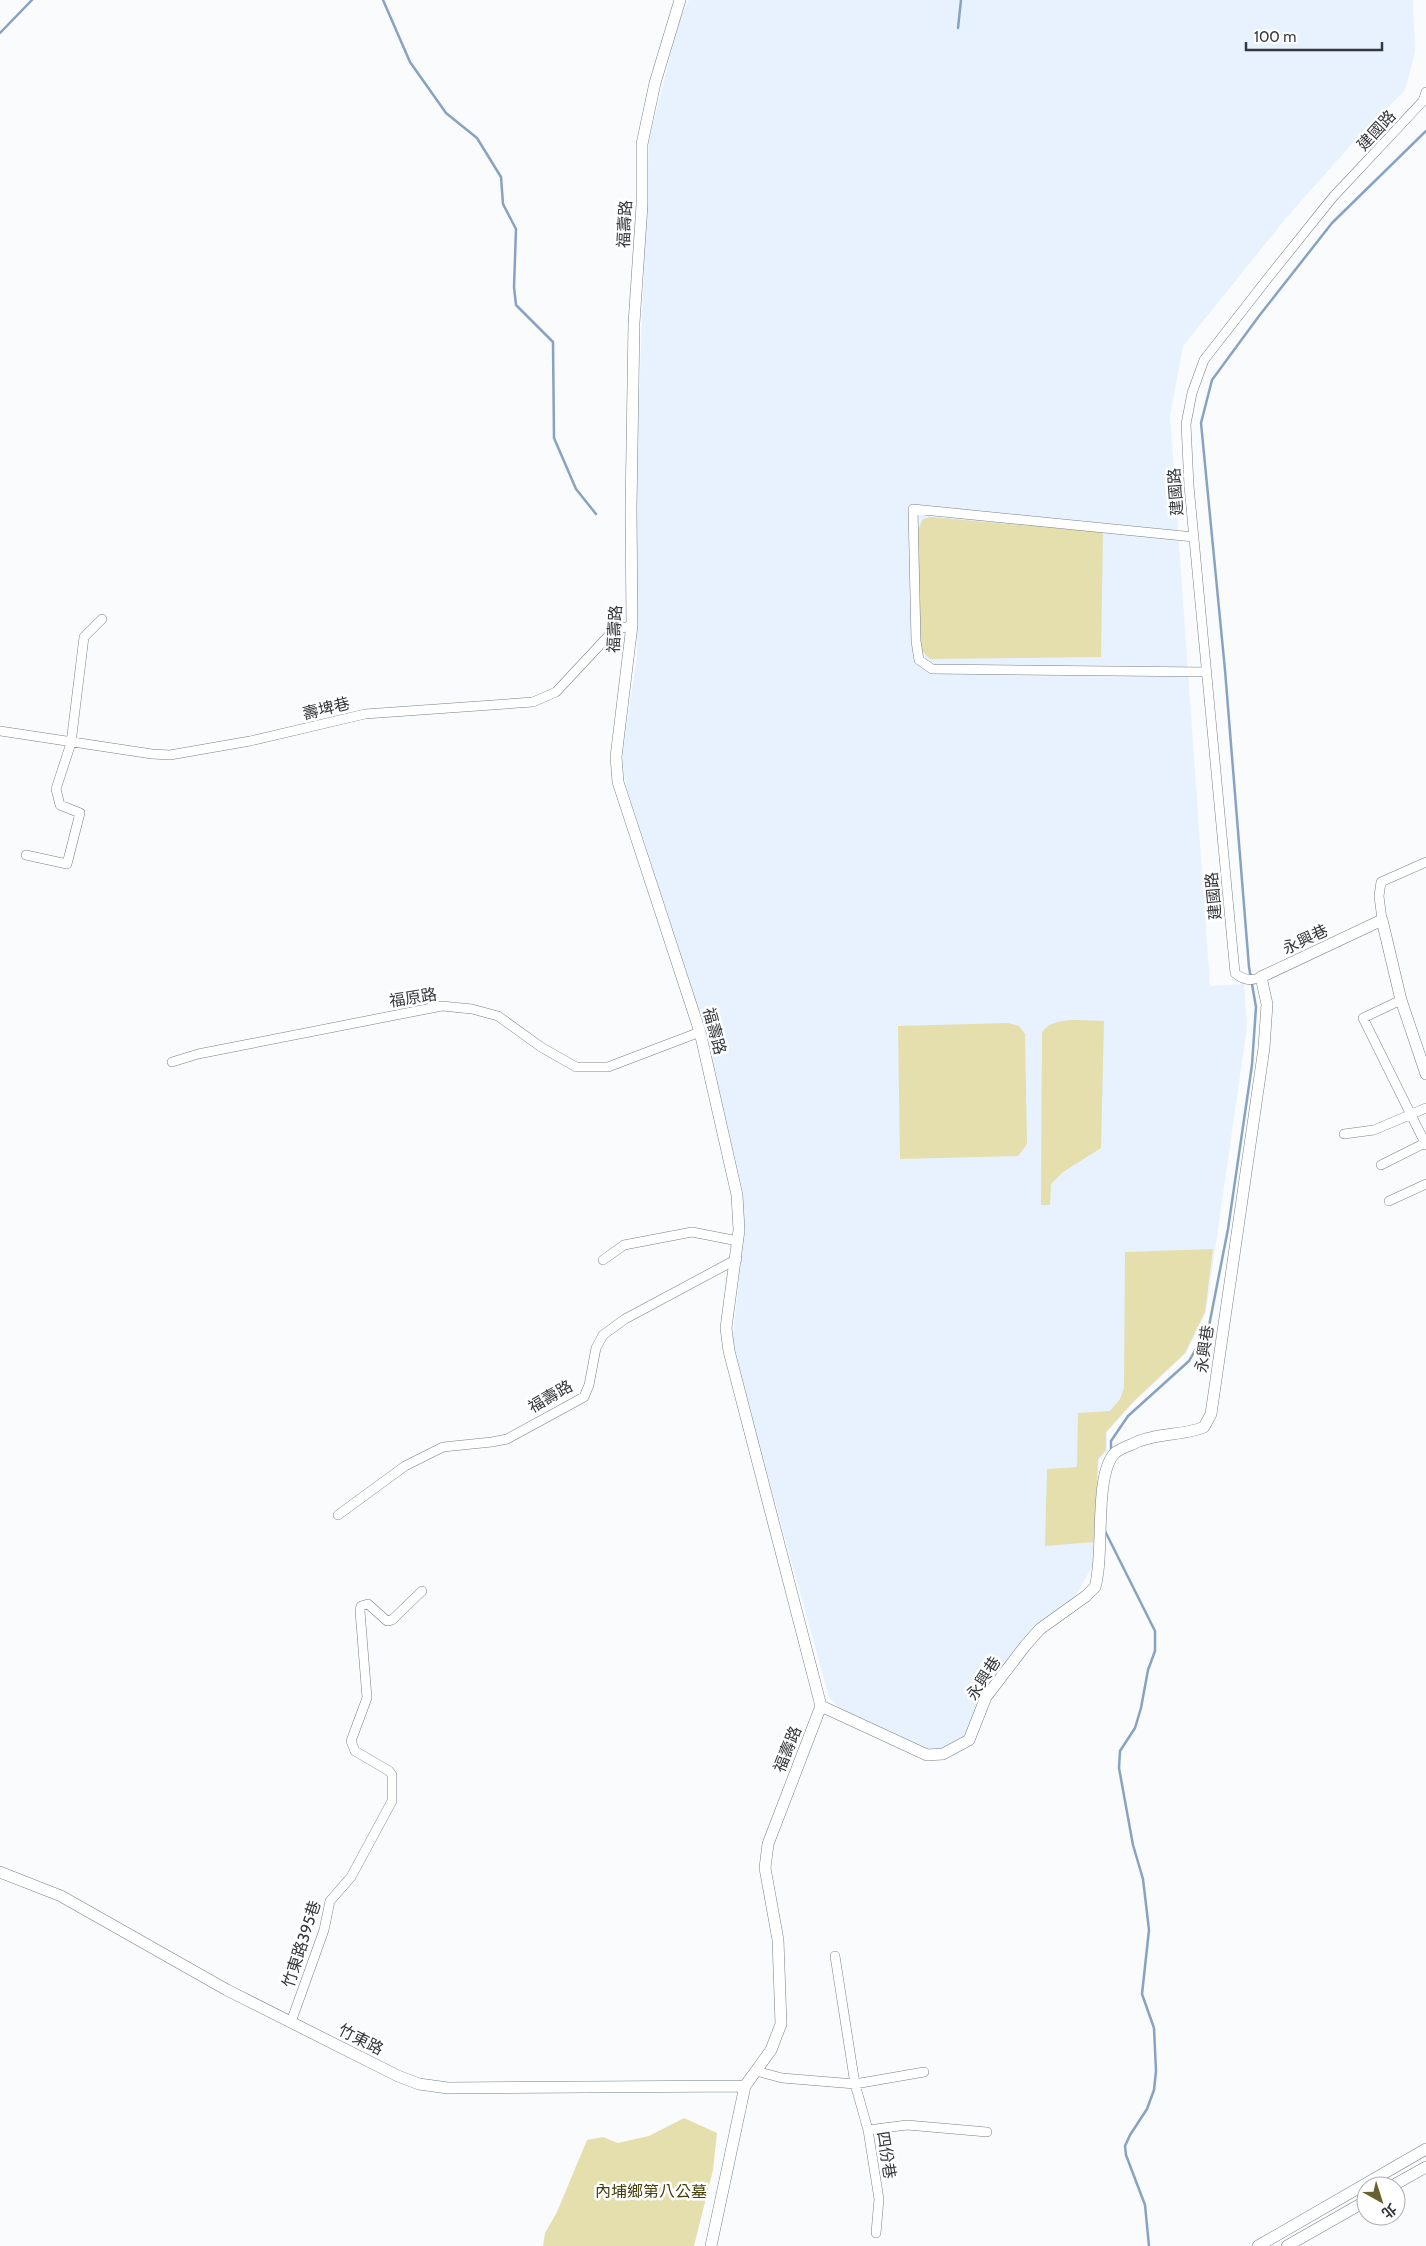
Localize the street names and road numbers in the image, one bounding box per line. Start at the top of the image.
street label: 建國路 [1353,106,1400,154]
street label: 福壽路 [614,200,635,248]
street label: 建國路 [1164,467,1187,517]
street label: 福壽路 [604,605,625,653]
street label: 壽埤巷 [301,693,352,724]
street label: 建國路 [1202,871,1225,921]
street label: 永興巷 [1279,921,1331,958]
street label: 福原路 [388,984,438,1011]
street label: 福壽路 [699,1005,730,1057]
street label: 永興巷 [1192,1324,1217,1374]
street label: 福壽路 [525,1376,576,1417]
street label: 永興巷 [962,1653,1004,1704]
street label: 福壽路 [770,1723,805,1775]
street label: 竹東路395巷 [278,1898,324,1990]
street label: 竹東路 [335,2020,386,2059]
street label: 四份巷 [873,2130,900,2180]

